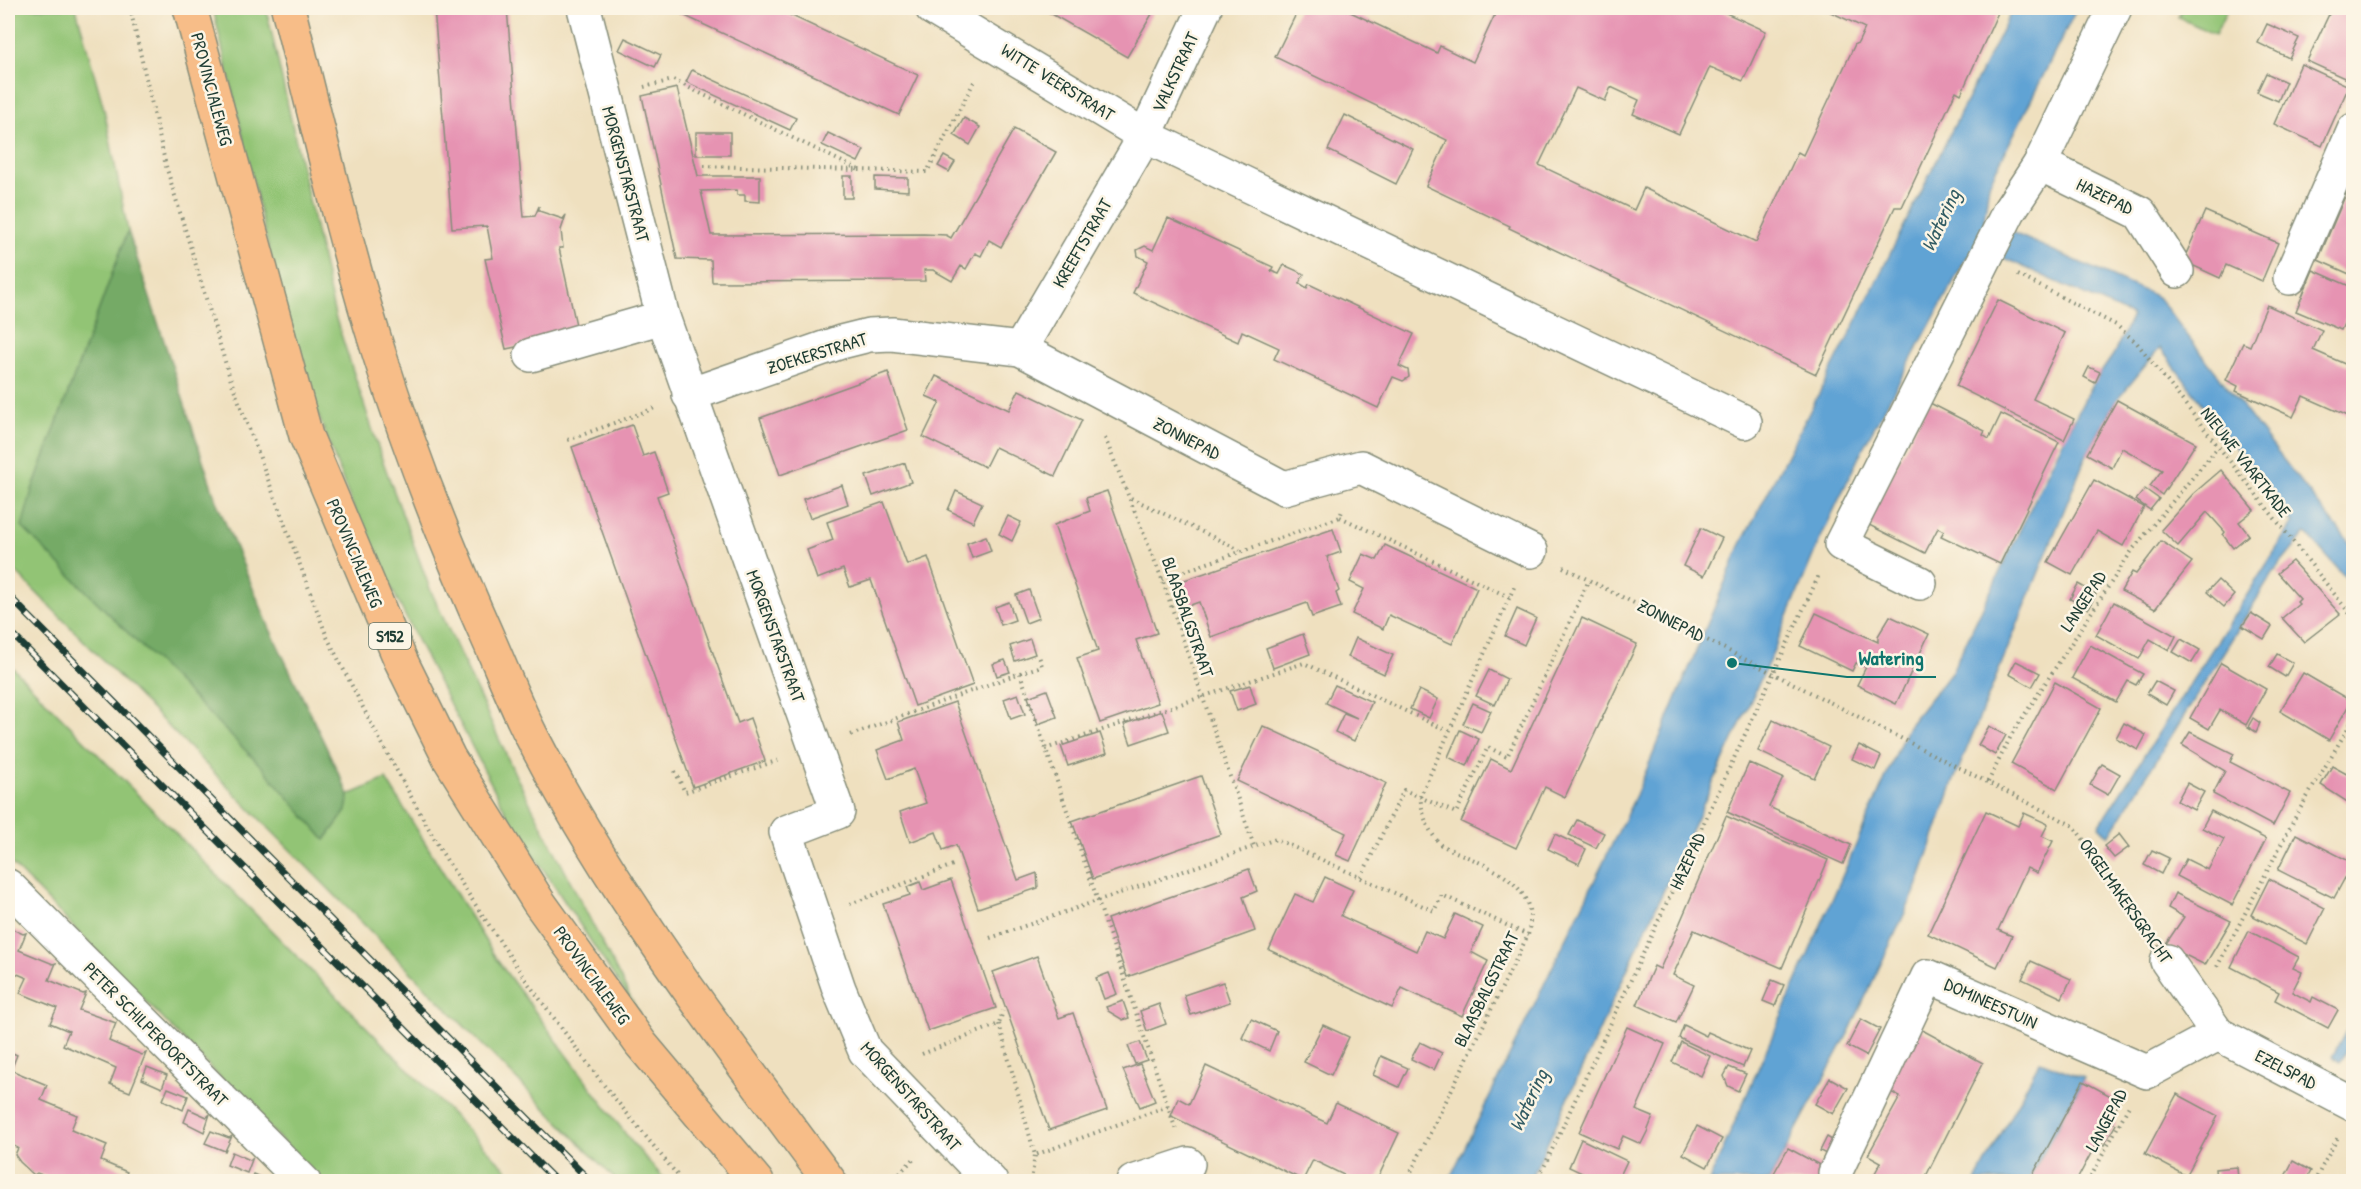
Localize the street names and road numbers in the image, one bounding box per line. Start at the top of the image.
street label: VALKSTRAAT [1146,27,1205,116]
street label: PROVINCIALEWEG [185,30,239,149]
street label: WITTE VEERSTRAAT [997,37,1120,127]
street label: MORGENSTARSTRAAT [596,103,656,245]
street label: HAZEPAD [2072,172,2138,221]
street label: KREEFTSTRAAT [1046,193,1118,292]
street label: ZOEKERSTRAAT [764,326,871,380]
street label: NIEUWE VAARTKADE [2195,402,2297,522]
street label: ZONNEPAD [1149,410,1225,466]
street label: PROVINCIALEWEG [321,495,389,612]
street label: BLAASBALGSTRAAT [1156,553,1220,681]
street label: LANGEPAD [2054,565,2112,636]
street label: MORGENSTARSTRAAT [740,566,812,706]
street label: ZONNEPAD [1633,592,1709,648]
road number: S152 [369,623,411,649]
street label: HAZEPAD [1663,828,1711,894]
street label: ORGELMAKERSGRACHT [2074,834,2179,969]
street label: PROVINCIALEWEG [548,921,636,1030]
street label: BLAASBALGSTRAAT [1447,926,1525,1051]
street label: PETER SCHILPEROORTSTRAAT [78,956,234,1112]
street label: DOMINEESTUIN [1941,971,2041,1035]
street label: MORGENSTARSTRAAT [855,1036,967,1157]
street label: EZELSPAD [2251,1043,2321,1095]
street label: LANGEPAD [2079,1084,2133,1156]

